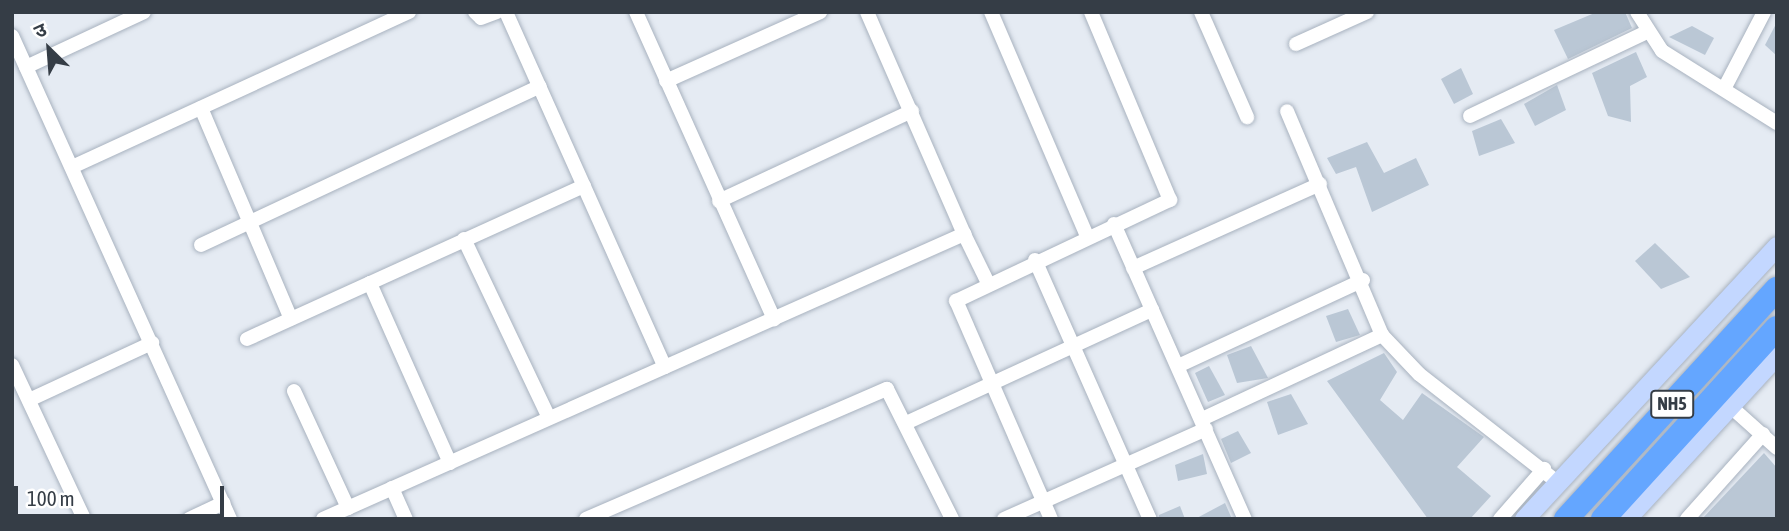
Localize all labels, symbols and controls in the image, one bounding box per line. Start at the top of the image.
north arrow [14,14,84,84]
text: उ [30,18,50,42]
road number: NH5 [1649,390,1695,418]
scale bar [18,472,228,516]
text: 100 m [27,486,75,510]

